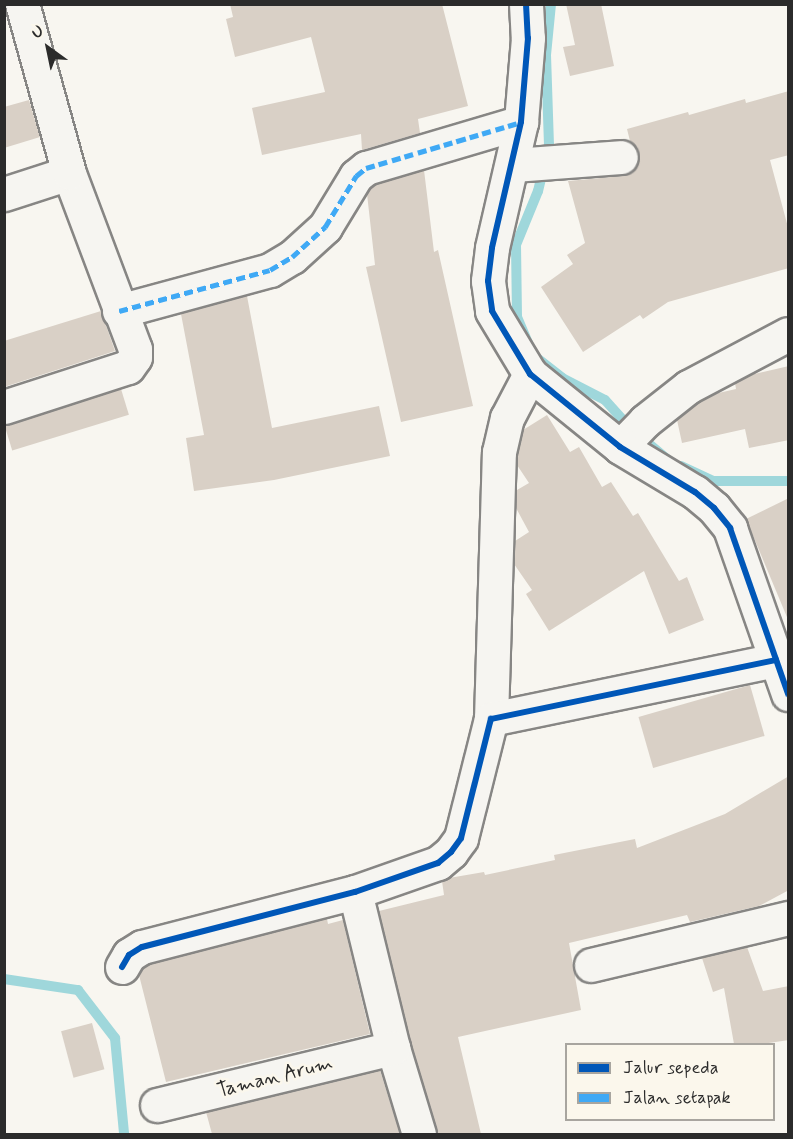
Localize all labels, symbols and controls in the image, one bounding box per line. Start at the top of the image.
north arrow [18,18,78,78]
text: U [28,21,48,44]
legend [565,1043,775,1121]
street label: Taman Arum [216,1051,334,1103]
text: Jalur sepeda [623,1056,719,1080]
text: Jalan setapak [623,1086,731,1110]

